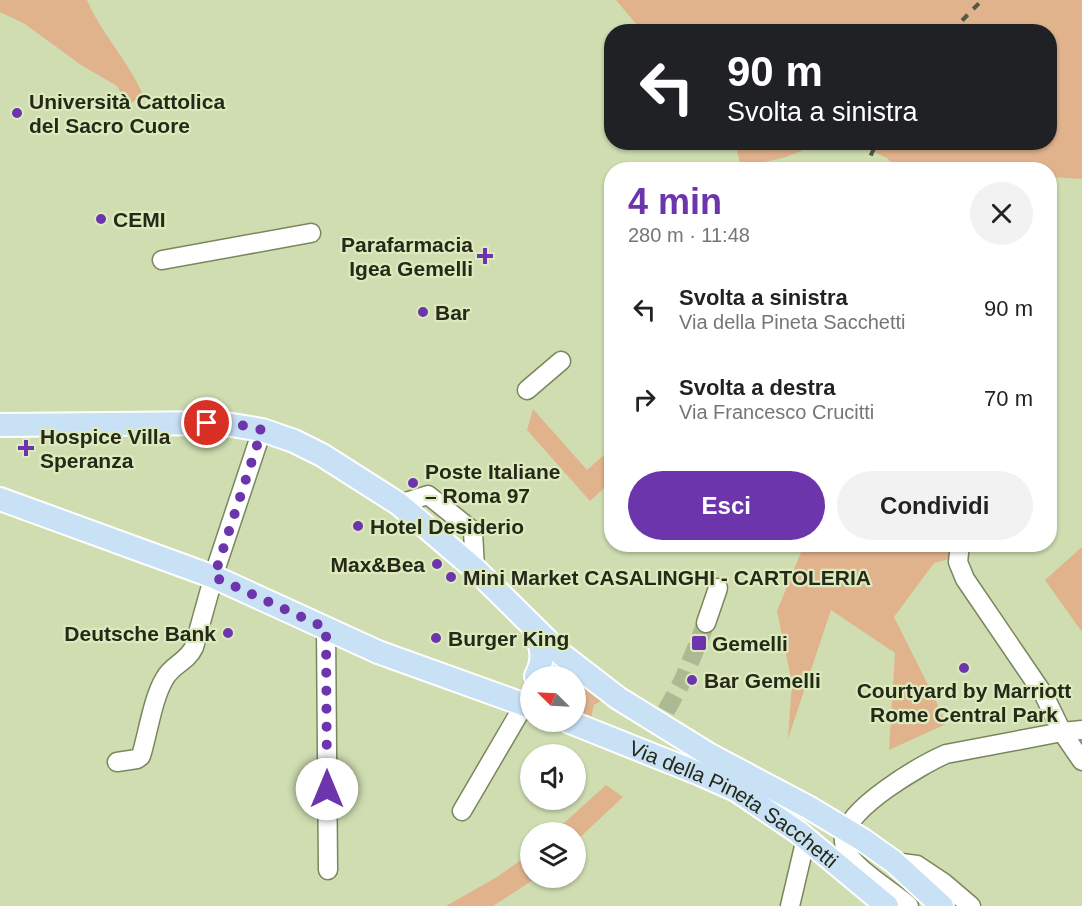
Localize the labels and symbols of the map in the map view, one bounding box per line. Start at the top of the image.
place label: Università Cattolica del Sacro Cuore [29,90,225,137]
marker: Università Cattolica del Sacro Cuore [10,106,24,120]
place label: CEMI [113,208,166,231]
marker: CEMI [94,212,108,226]
place label: Parafarmacia Igea Gemelli [341,233,473,280]
marker: Parafarmacia Igea Gemelli [478,249,492,263]
place label: Bar [435,301,470,324]
marker: Bar [416,305,430,319]
pin [181,397,232,448]
place label: Hospice Villa Speranza [40,425,171,472]
marker: Hospice Villa Speranza [17,439,35,457]
place label: Poste Italiane – Roma 97 [425,460,560,507]
marker: Poste Italiane – Roma 97 [406,476,420,490]
place label: Hotel Desiderio [370,515,524,538]
marker: Hotel Desiderio [351,519,365,533]
place label: Max&Bea [330,553,425,576]
marker: Max&Bea [430,557,444,571]
place label: Mini Market CASALINGHI - CARTOLERIA [463,566,871,589]
marker: Mini Market CASALINGHI - CARTOLERIA [444,570,458,584]
place label: Deutsche Bank [64,622,216,645]
marker: Deutsche Bank [221,626,235,640]
place label: Burger King [448,627,569,650]
marker: Burger King [429,631,443,645]
place label: Gemelli [712,632,788,655]
marker: Gemelli [690,634,708,652]
marker: Courtyard by Marriott Rome Central Park [957,661,971,675]
north arrow [520,666,586,732]
place label: Bar Gemelli [704,669,821,692]
marker: Bar Gemelli [685,673,699,687]
place label: Courtyard by Marriott Rome Central Park [857,679,1071,726]
street label: Via della Pineta Sacchetti [626,735,843,872]
position arrow [295,757,359,821]

